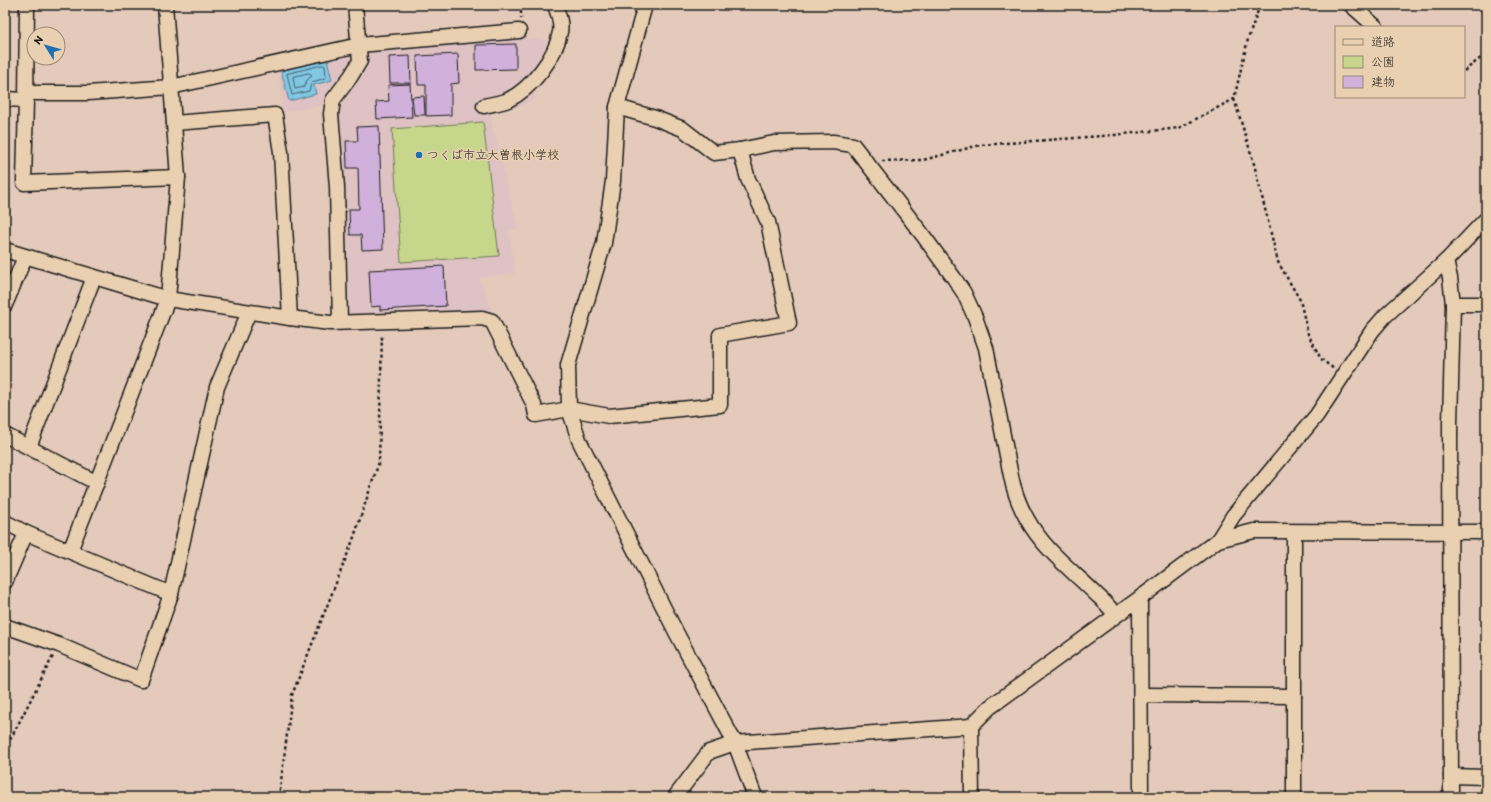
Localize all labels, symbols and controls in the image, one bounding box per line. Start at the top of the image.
north arrow [26,26,66,66]
legend [1335,26,1465,98]
text: N [31,33,46,47]
text: 道路 [1371,35,1395,49]
text: 公園 [1371,55,1395,69]
text: 建物 [1371,75,1395,89]
place label: つくば市立大曽根小学校 [427,148,559,162]
marker: つくば市立大曽根小学校 [414,150,424,160]

